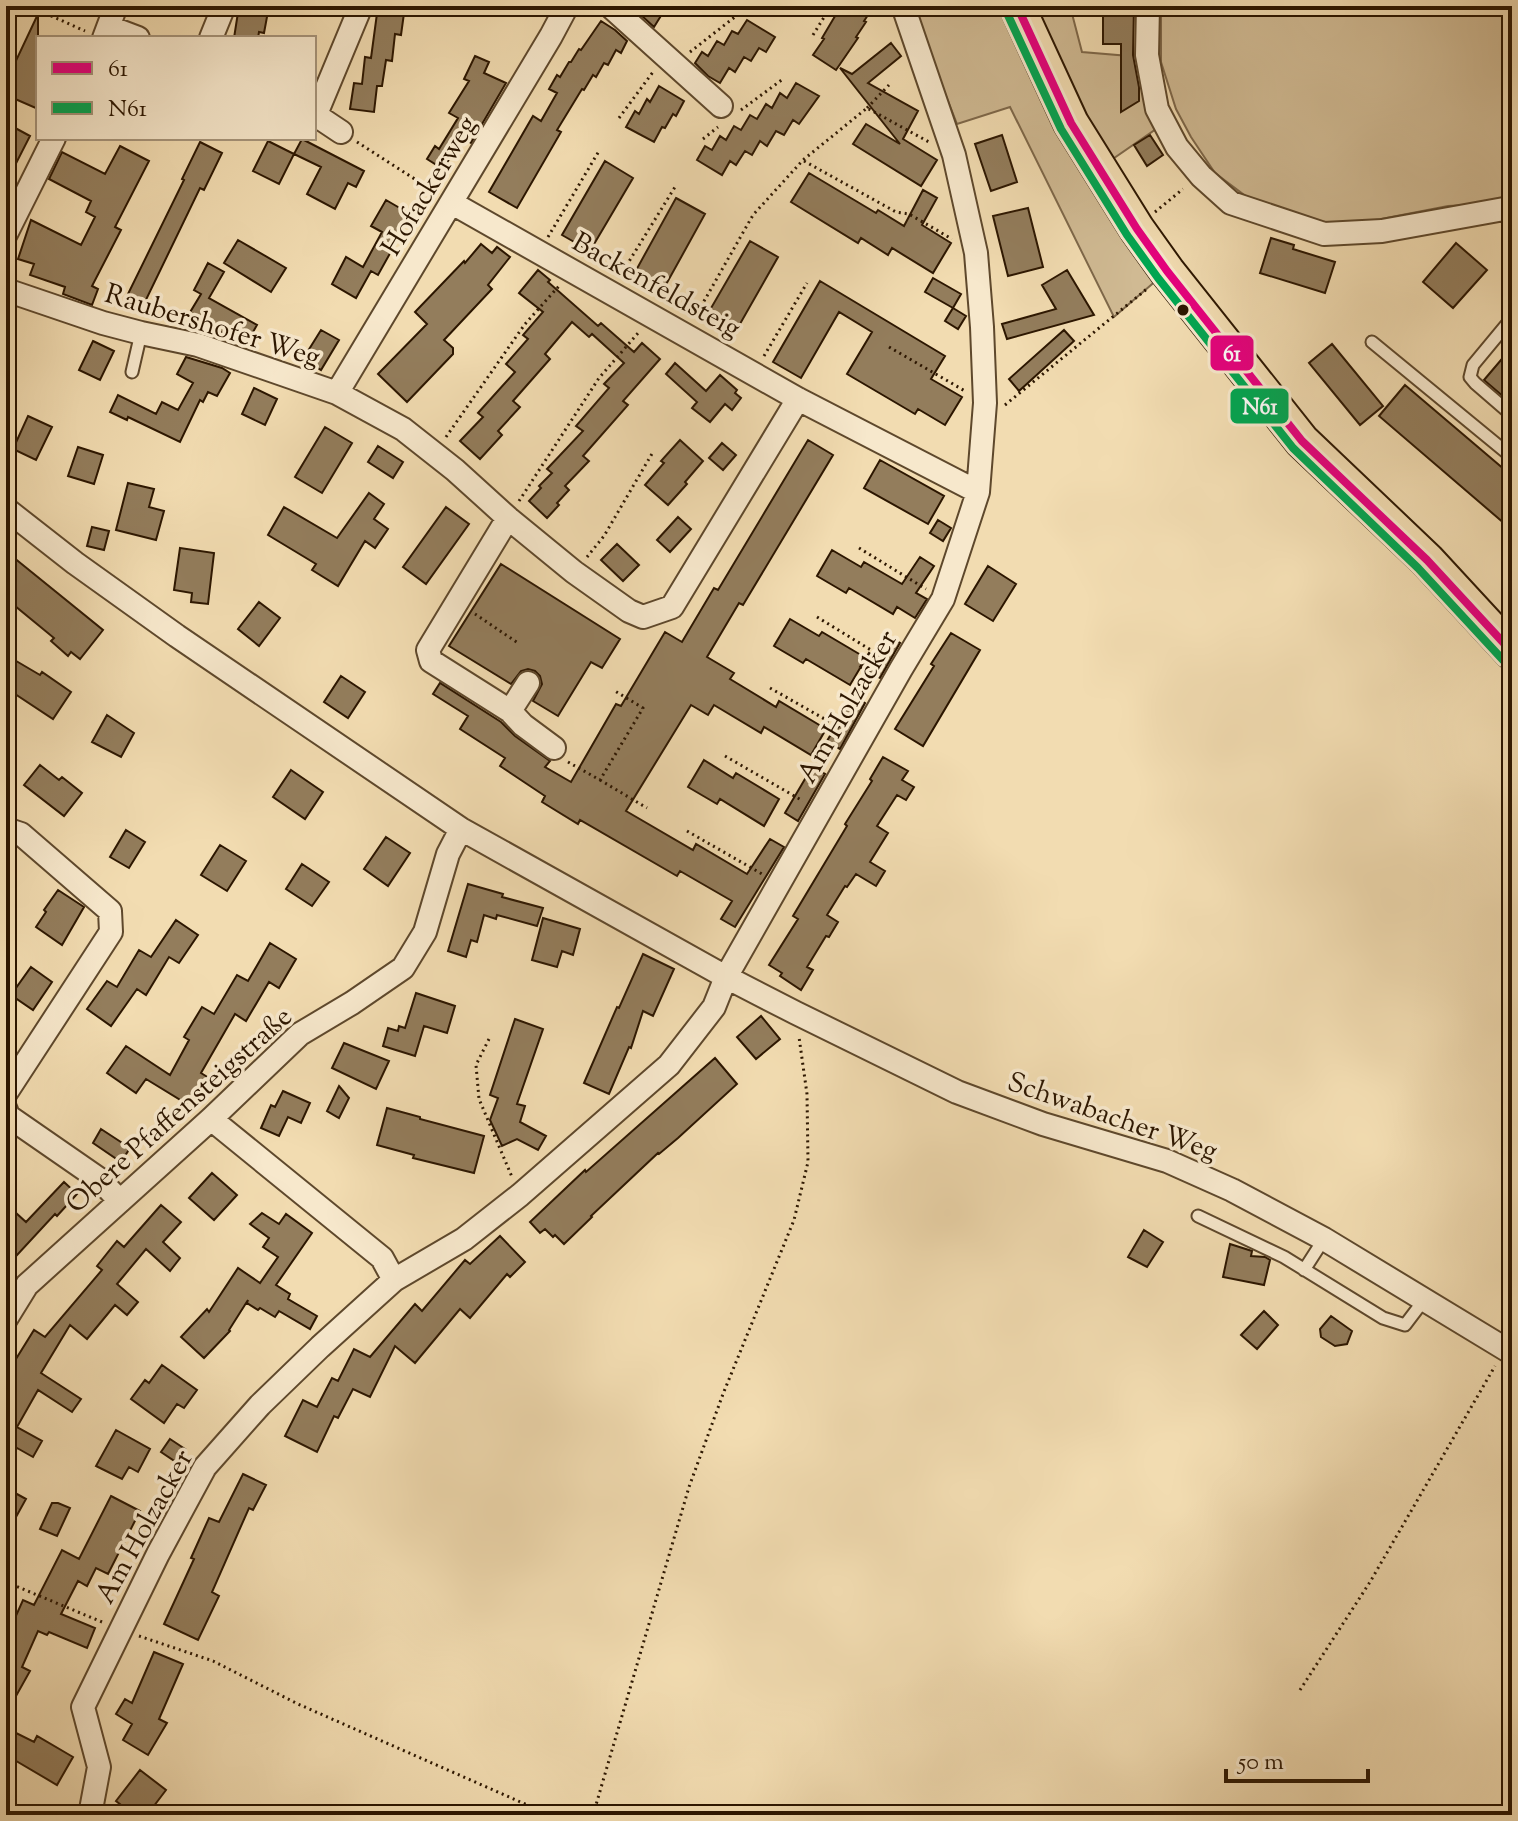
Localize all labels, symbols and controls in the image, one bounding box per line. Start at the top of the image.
legend [36,36,316,140]
text: 61 [108,53,128,87]
text: N61 [108,93,147,127]
street label: Hofackerweg [373,109,488,264]
street label: Backenfeldsteig [564,224,747,350]
street label: Raubershofer Weg [99,275,325,379]
unlabelled marker [1175,302,1191,318]
line badge: 61 [1209,334,1255,372]
text: 61 [1223,340,1242,372]
line badge: N61 [1229,387,1290,425]
text: N61 [1242,393,1278,425]
street label: Am Holzacker [789,623,909,791]
street label: Obere Pfaffensteigstraße [58,998,302,1224]
street label: Schwabacher Weg [1001,1063,1223,1173]
street label: Am Holzacker [87,1443,205,1612]
scale bar [1226,1733,1368,1783]
text: 50 m [1236,1746,1284,1780]

